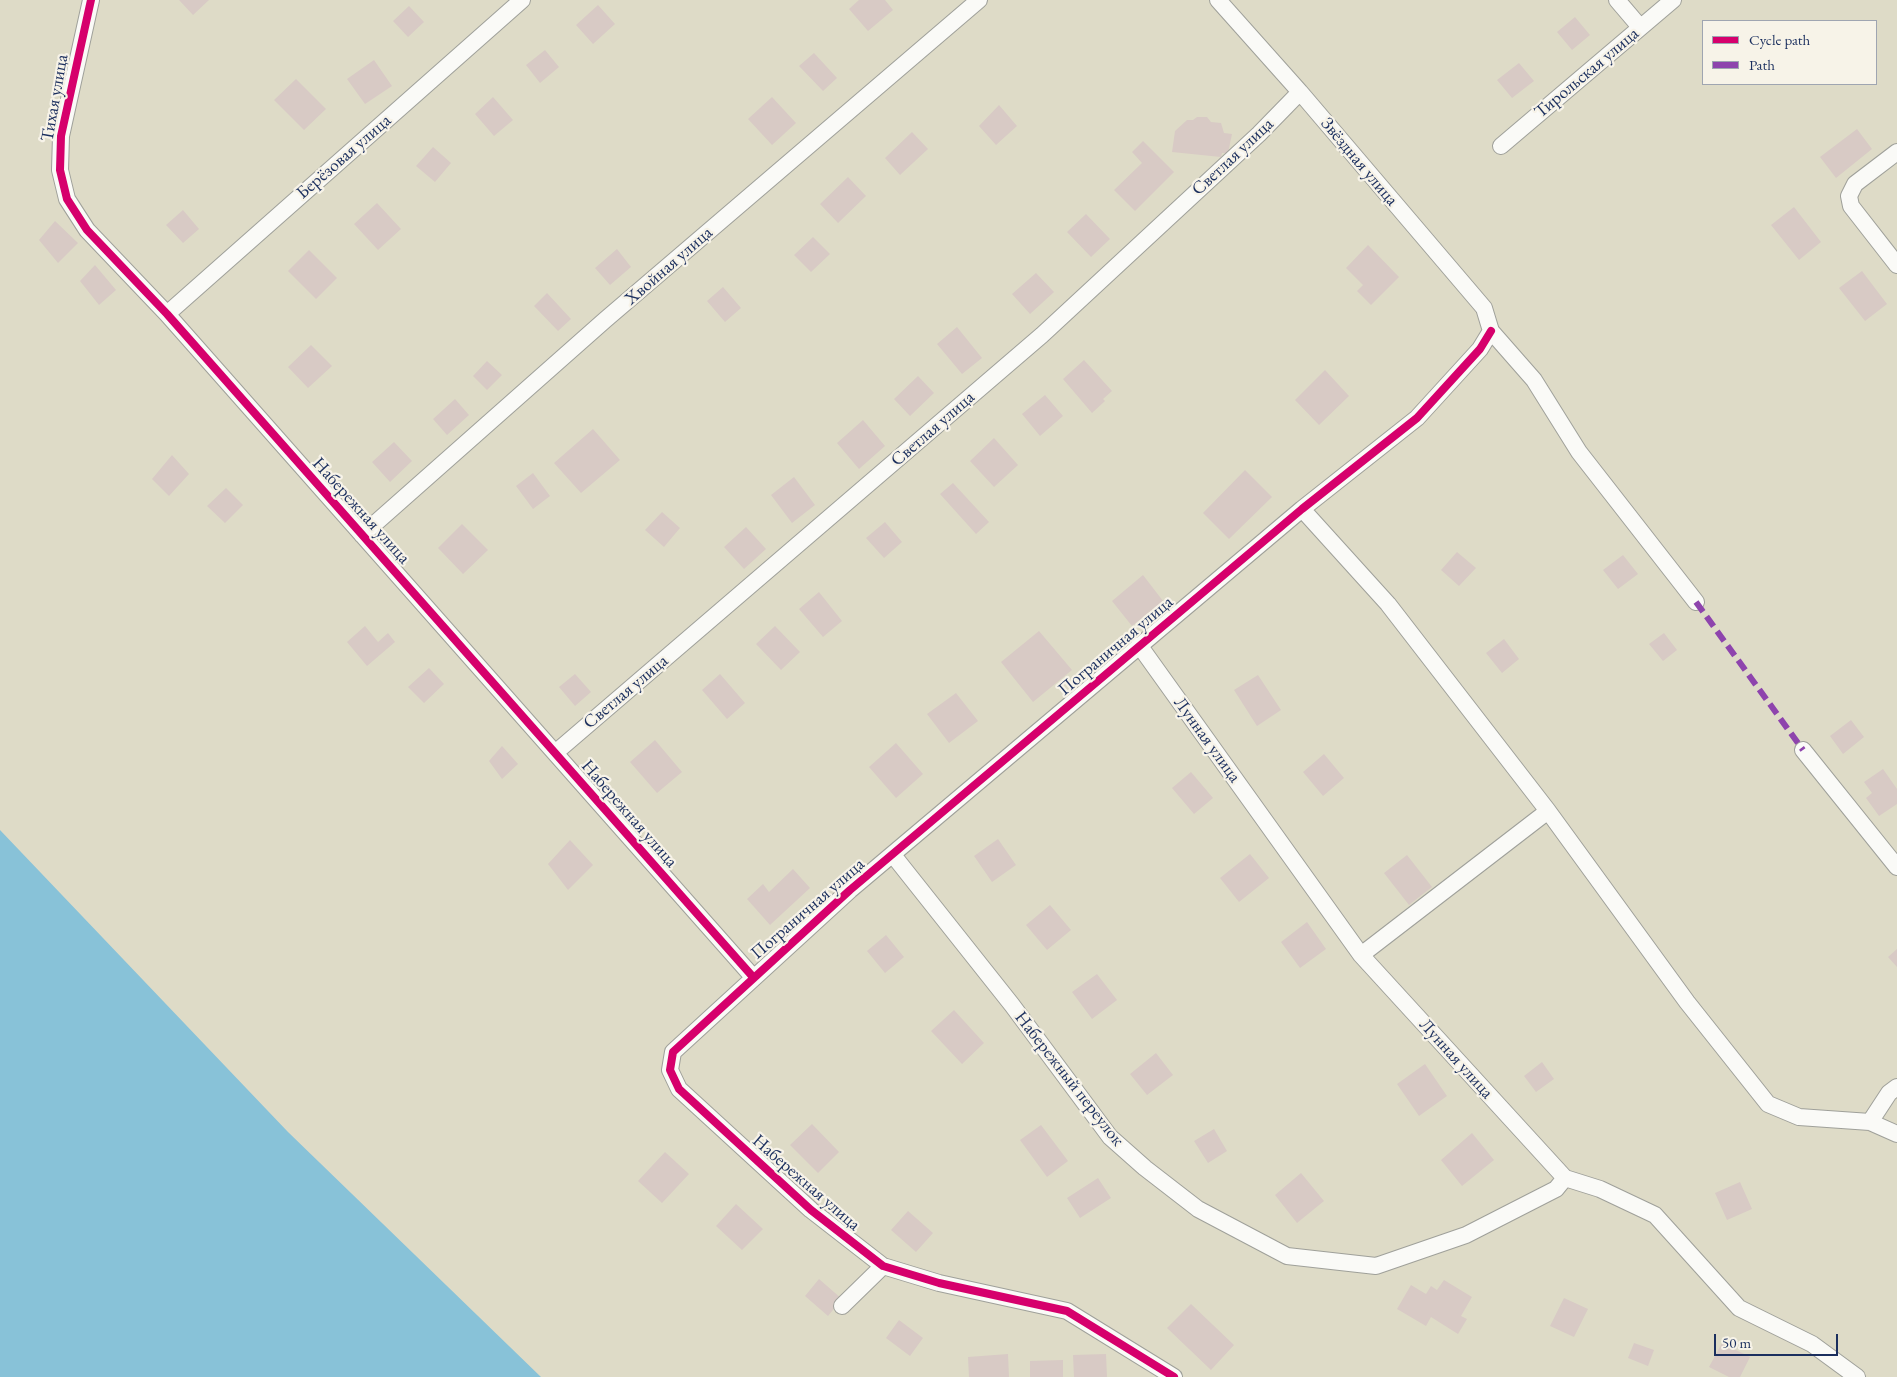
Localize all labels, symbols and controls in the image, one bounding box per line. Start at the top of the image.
legend [1702,20,1877,85]
street label: Тирольская улица [1530,23,1644,123]
text: Cycle path [1749,30,1810,49]
street label: Тихая улица [37,53,73,143]
text: Path [1749,55,1775,74]
street label: Берёзовая улица [292,110,396,204]
street label: Звёздная улица [1316,113,1402,211]
street label: Светлая улица [1188,114,1278,200]
street label: Хвойная улица [621,222,717,310]
street label: Светлая улица [887,387,979,471]
street label: Набережная улица [307,453,415,569]
street label: Пограничная улица [1054,592,1178,700]
street label: Светлая улица [579,650,673,734]
street label: Лунная улица [1169,693,1245,787]
street label: Набережная улица [576,756,682,872]
street label: Пограничная улица [747,854,869,964]
street label: Набережный переулок [1010,1007,1128,1151]
street label: Лунная улица [1414,1015,1498,1103]
street label: Набережная улица [748,1130,864,1236]
scale bar [1717,1324,1841,1356]
text: 50 m [1722,1333,1751,1352]

